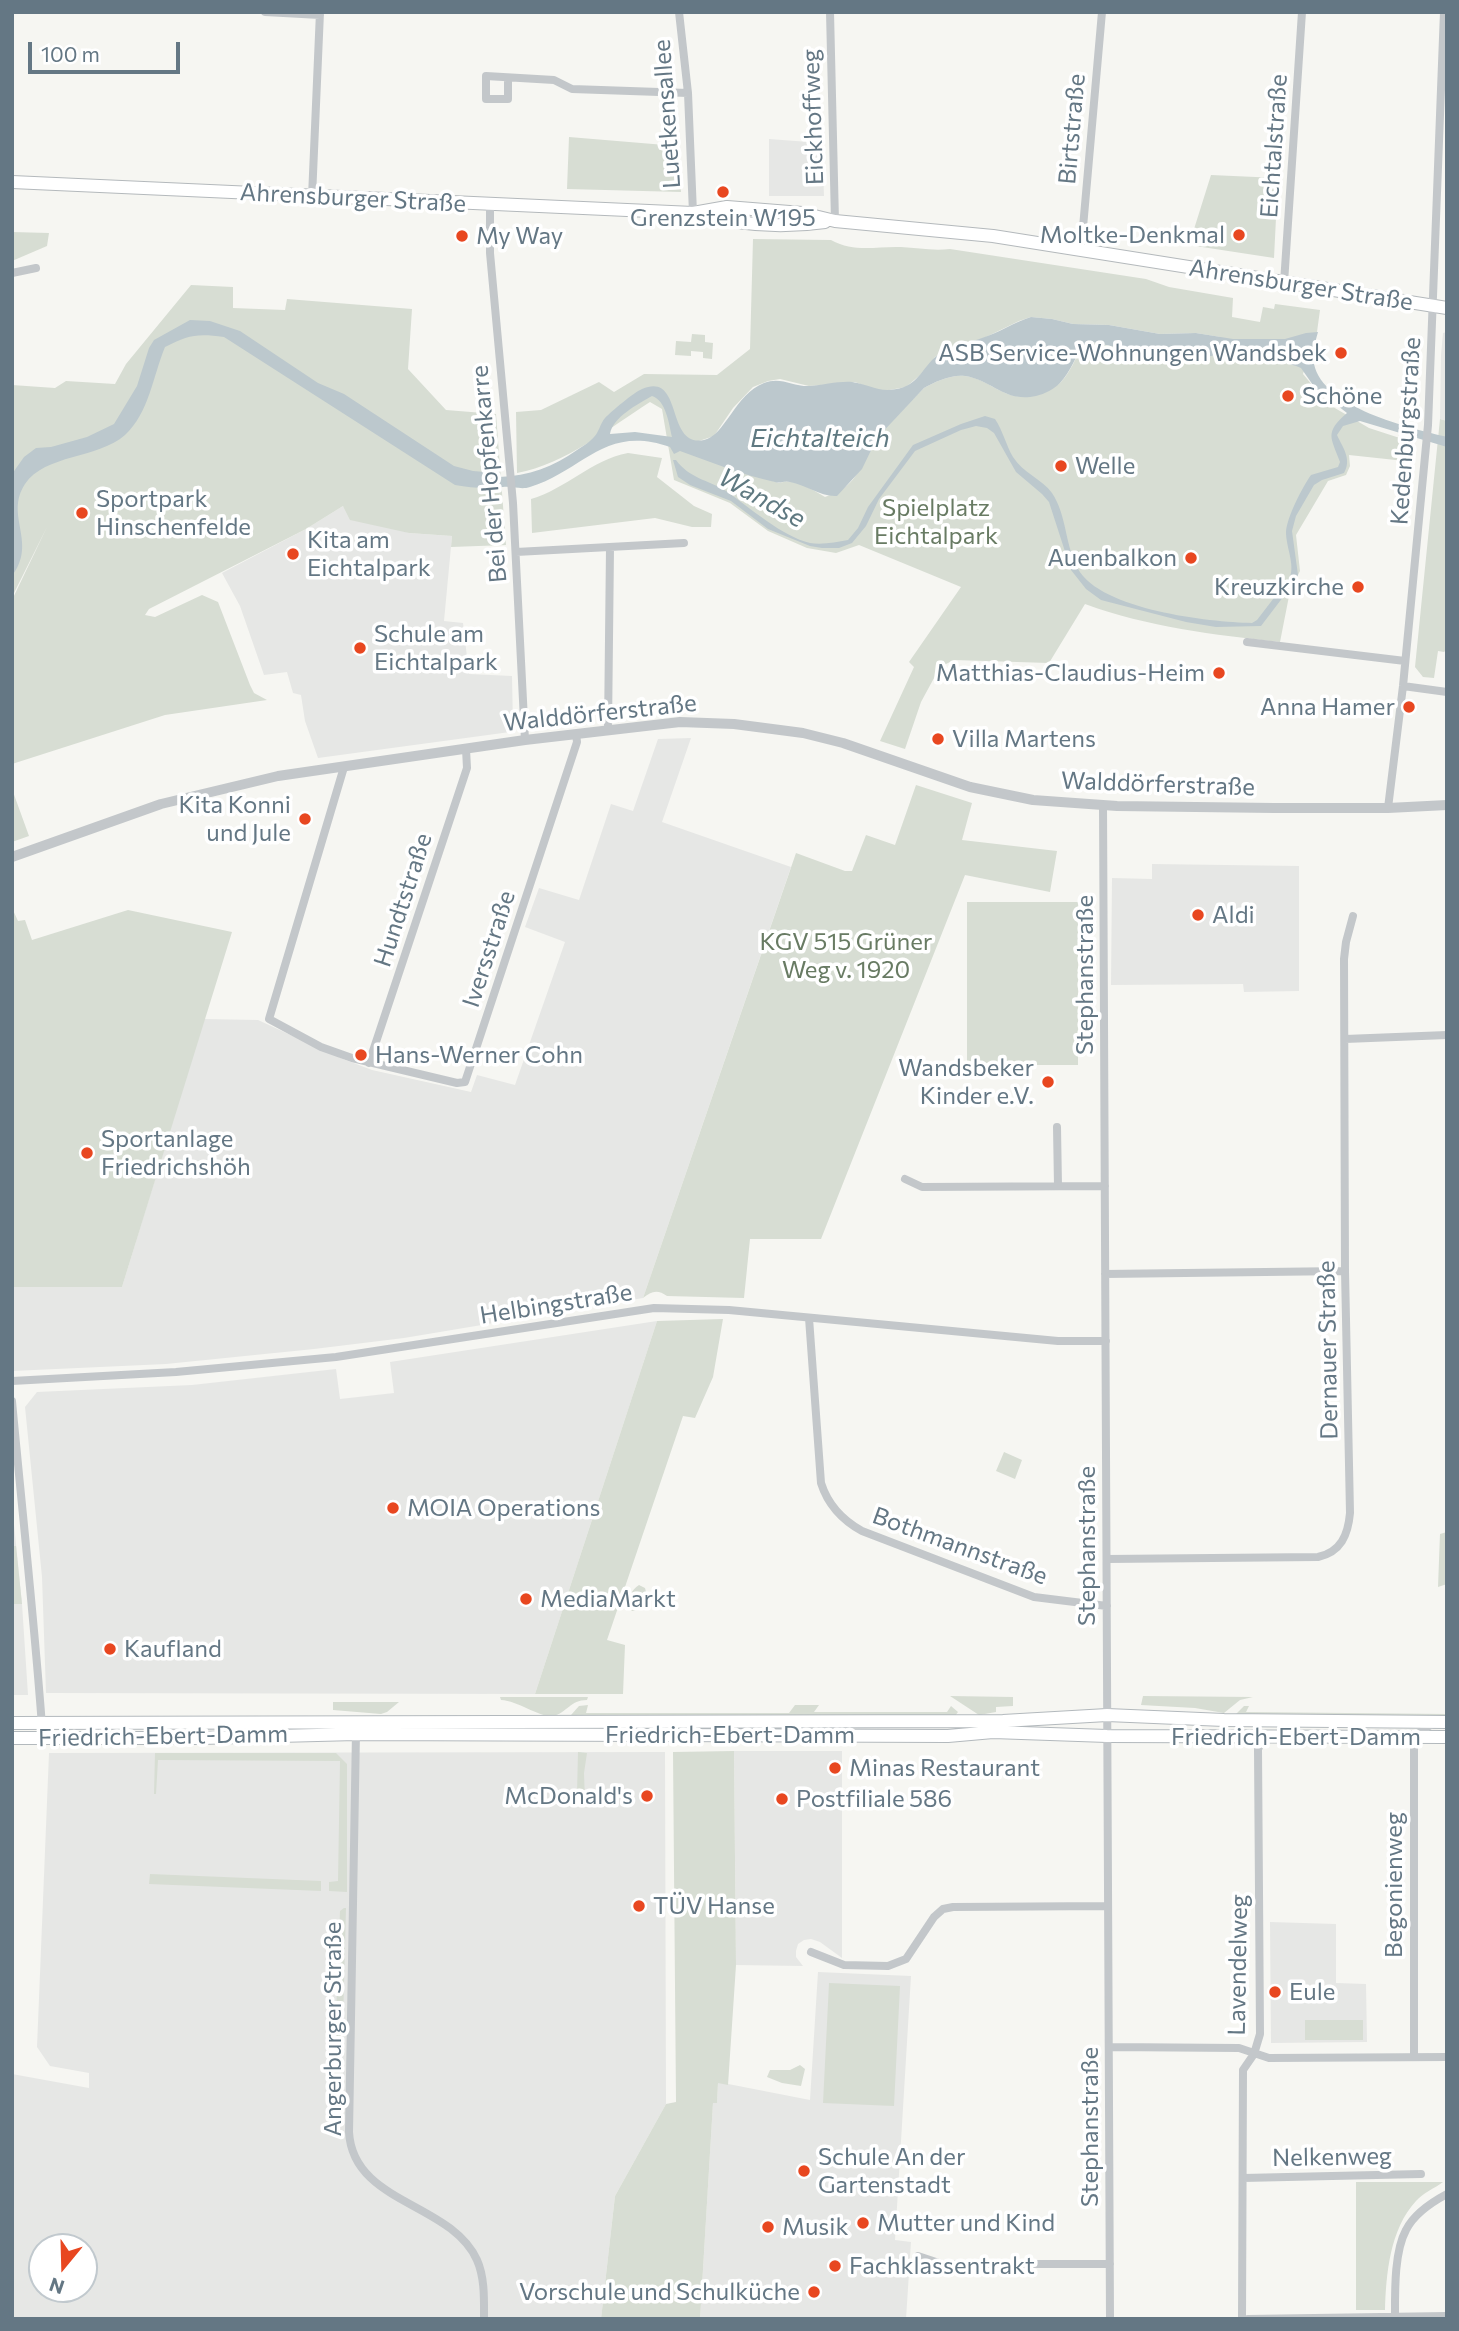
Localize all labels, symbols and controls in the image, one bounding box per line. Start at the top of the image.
scale bar [32,28,184,72]
street label: Luetkensallee [647,39,687,189]
text: 100 m [41,41,100,66]
street label: Eickhoffweg [796,48,830,186]
street label: Birtstraße [1053,73,1091,185]
street label: Eichtalstraße [1255,73,1293,219]
street label: Ahrensburger Straße [239,178,467,218]
marker: Grenzstein W195 [715,184,731,200]
place label: Grenzstein W195 [630,204,816,232]
place label: Moltke-Denkmal [1040,221,1225,249]
place label: My Way [476,222,563,250]
marker: Moltke-Denkmal [1231,227,1247,243]
marker: My Way [454,228,470,244]
street label: Ahrensburger Straße [1187,253,1415,317]
street label: Kedenburgstraße [1385,336,1427,526]
place label: ASB Service-Wohnungen Wandsbek [938,339,1327,367]
marker: ASB Service-Wohnungen Wandsbek [1333,345,1349,361]
street label: Bei der Hopfenkarre [465,364,513,584]
place label: Schöne [1302,382,1382,410]
marker: Schöne [1280,388,1296,404]
water label: Eichtalteich [750,422,890,454]
place label: Welle [1075,452,1135,480]
marker: Welle [1053,458,1069,474]
water label: Wandse [713,462,811,534]
place label: Sportpark Hinschenfelde [96,485,251,541]
park label: Spielplatz Eichtalpark [874,494,998,550]
marker: Sportpark Hinschenfelde [74,505,90,521]
place label: Kita am Eichtalpark [307,526,431,582]
place label: Auenbalkon [1047,544,1177,572]
marker: Kita am Eichtalpark [285,546,301,562]
marker: Auenbalkon [1183,550,1199,566]
place label: Kreuzkirche [1214,573,1344,601]
marker: Kreuzkirche [1350,579,1366,595]
place label: Schule am Eichtalpark [374,620,498,676]
marker: Schule am Eichtalpark [352,640,368,656]
place label: Matthias-Claudius-Heim [936,659,1205,687]
marker: Matthias-Claudius-Heim [1211,665,1227,681]
street label: Walddörferstraße [502,689,698,737]
place label: Anna Hamer [1260,693,1395,721]
marker: Anna Hamer [1401,699,1417,715]
place label: Villa Martens [952,725,1096,753]
marker: Villa Martens [930,731,946,747]
street label: Walddörferstraße [1061,766,1255,802]
place label: Kita Konni und Jule [178,791,291,847]
marker: Kita Konni und Jule [297,811,313,827]
street label: Hundtstraße [368,830,438,970]
street label: Iversstraße [457,887,521,1011]
street label: Stephanstraße [1071,895,1099,1055]
place label: Aldi [1212,901,1255,929]
marker: Aldi [1190,907,1206,923]
park label: KGV 515 Grüner Weg v. 1920 [760,928,932,984]
place label: Hans-Werner Cohn [375,1041,583,1069]
marker: Hans-Werner Cohn [353,1047,369,1063]
place label: Wandsbeker Kinder e.V. [898,1054,1034,1110]
marker: Wandsbeker Kinder e.V. [1040,1074,1056,1090]
place label: Sportanlage Friedrichshöh [101,1125,251,1181]
marker: Sportanlage Friedrichshöh [79,1145,95,1161]
street label: Dernauer Straße [1312,1260,1344,1440]
street label: Helbingstraße [478,1278,634,1330]
street label: Stephanstraße [1073,1466,1101,1626]
place label: MOIA Operations [407,1494,600,1522]
marker: MOIA Operations [385,1500,401,1516]
street label: Bothmannstraße [869,1501,1051,1591]
place label: MediaMarkt [540,1585,676,1613]
marker: MediaMarkt [518,1591,534,1607]
place label: Kaufland [124,1635,222,1663]
marker: Kaufland [102,1641,118,1657]
street label: Friedrich-Ebert-Damm [38,1719,288,1753]
street label: Friedrich-Ebert-Damm [605,1721,855,1749]
street label: Friedrich-Ebert-Damm [1171,1723,1421,1751]
place label: Minas Restaurant [849,1754,1040,1782]
marker: Minas Restaurant [827,1760,843,1776]
place label: McDonald's [504,1782,633,1810]
place label: Postfiliale 586 [796,1785,952,1813]
marker: McDonald's [639,1788,655,1804]
marker: Postfiliale 586 [774,1791,790,1807]
street label: Begonienweg [1380,1812,1408,1958]
place label: TÜV Hanse [653,1892,775,1920]
street label: Lavendelweg [1222,1894,1254,2036]
marker: TÜV Hanse [631,1898,647,1914]
street label: Angerburger Straße [319,1922,347,2136]
place label: Eule [1289,1978,1335,2006]
marker: Eule [1267,1984,1283,2000]
street label: Stephanstraße [1076,2047,1104,2207]
street label: Nelkenweg [1272,2142,1392,2172]
place label: Schule An der Gartenstadt [818,2143,965,2199]
marker: Schule An der Gartenstadt [796,2163,812,2179]
place label: Mutter und Kind [877,2209,1055,2237]
place label: Musik [782,2213,848,2241]
marker: Mutter und Kind [855,2215,871,2231]
marker: Musik [760,2219,776,2235]
north arrow [28,2233,98,2303]
place label: Fachklassentrakt [849,2252,1035,2280]
marker: Fachklassentrakt [827,2258,843,2274]
text: N [46,2273,67,2300]
place label: Vorschule und Schulküche [519,2278,800,2306]
marker: Vorschule und Schulküche [806,2284,822,2300]

